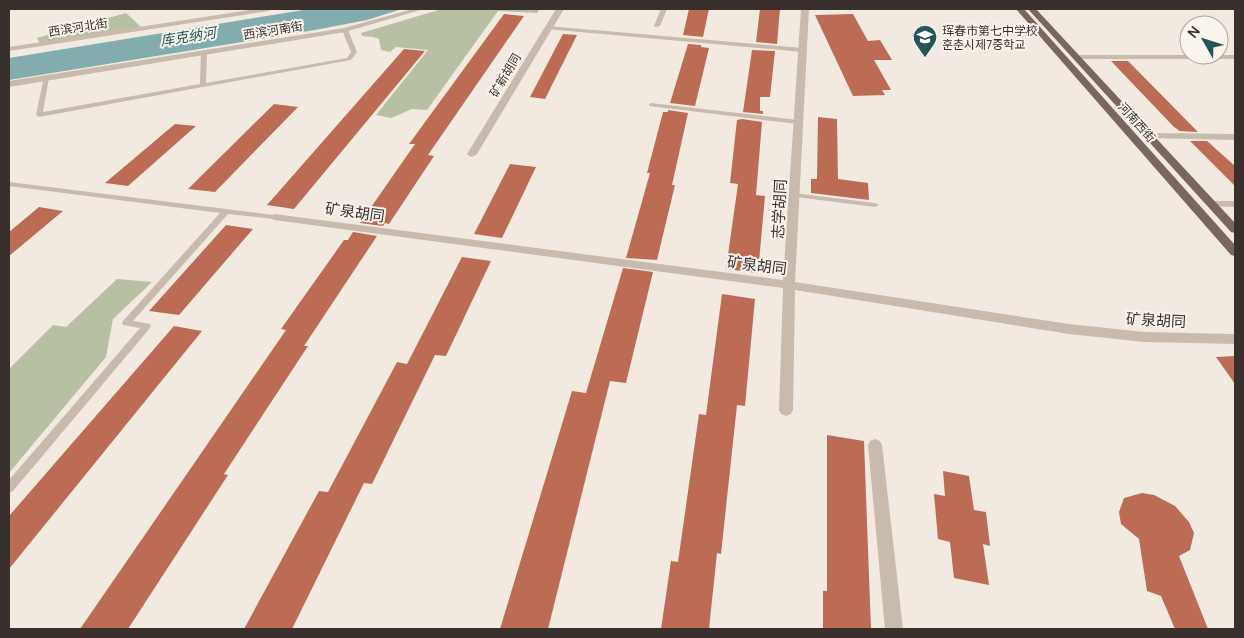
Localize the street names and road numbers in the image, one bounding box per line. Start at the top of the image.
street label: 西滨河北街 [47,14,109,40]
street label: 西滨河南街 [242,17,304,43]
street label: 矿新胡同 [485,50,525,100]
street label: 河南西街 [1115,98,1159,146]
street label: 志学胡同 [767,178,791,240]
street label: 矿泉胡同 [324,197,386,227]
street label: 矿泉胡同 [726,251,788,279]
street label: 矿泉胡同 [1125,308,1187,332]

